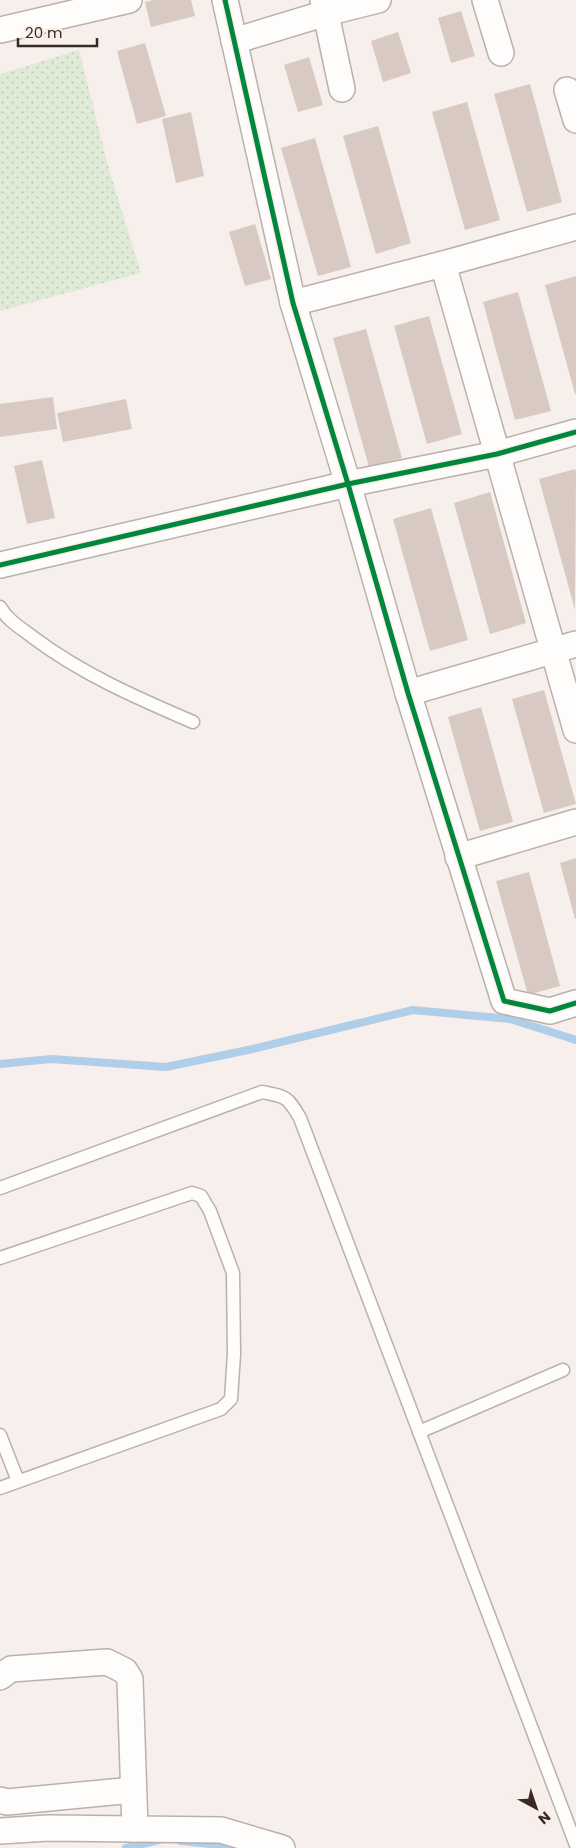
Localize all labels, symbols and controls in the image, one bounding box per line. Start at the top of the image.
scale bar [18,15,96,47]
text: 20 m [25,22,63,43]
north arrow [511,1783,561,1833]
text: N [534,1807,555,1829]

